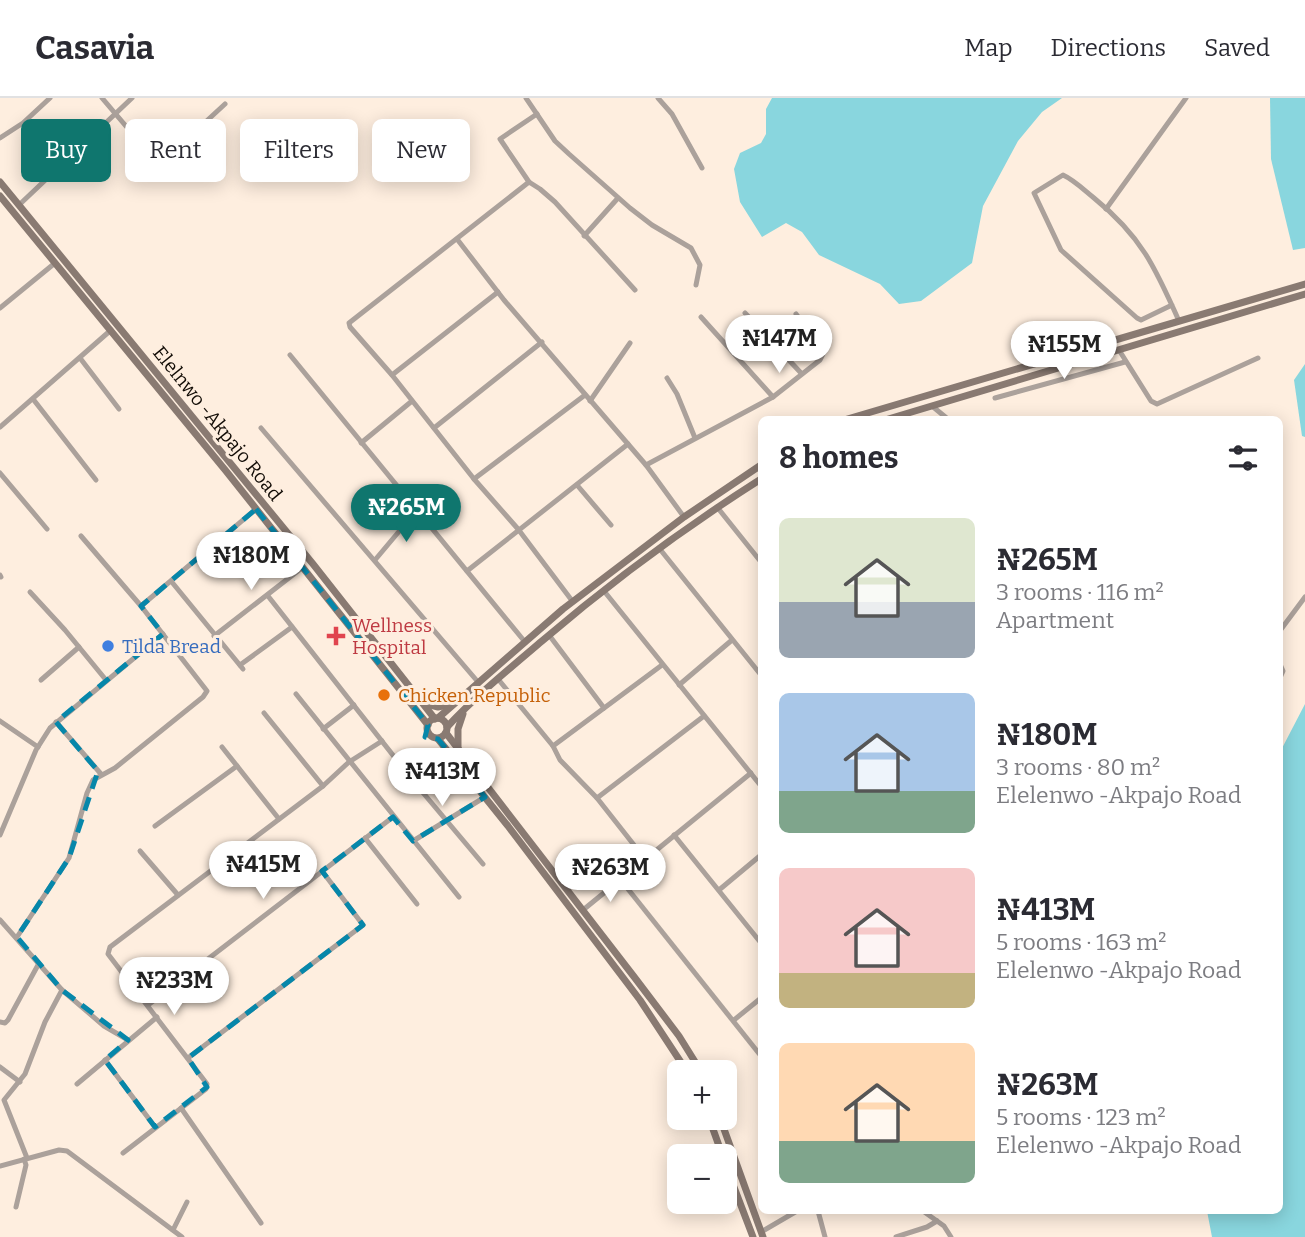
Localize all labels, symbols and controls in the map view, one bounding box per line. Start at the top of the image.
text: Casavia [35,28,154,68]
text: Map [964,34,1013,62]
text: Directions [1051,34,1166,62]
text: Saved [1204,34,1270,62]
chip: Buy [21,119,111,182]
chip: Rent [125,119,226,182]
chip: Filters [240,119,358,182]
chip: New [372,119,470,182]
pin: ₦147M [730,316,828,375]
pin: ₦155M [1015,322,1113,381]
text: ₦147M [741,324,817,352]
text: ₦155M [1027,330,1101,358]
street label: Elelnwo -Akpajo Road [148,341,287,505]
icon: filters [1224,439,1262,477]
text: 8 homes [779,440,899,476]
pin: ₦265M [357,484,455,544]
text: ₦265M [367,493,445,521]
pin: ₦180M [202,532,300,592]
text: ₦180M [212,541,290,569]
text: ₦265M [996,542,1098,578]
icon: home [835,546,919,630]
text: 3 rooms · 116 m² [996,578,1164,606]
text: Apartment [996,606,1114,634]
place label: Wellness Hospital [352,614,432,659]
marker: Wellness Hospital [326,626,346,646]
place label: Tilda Bread [122,635,221,658]
marker: Tilda Bread [100,638,116,654]
place label: Chicken Republic [398,684,551,707]
marker: Chicken Republic [376,687,392,703]
text: ₦180M [996,717,1097,753]
icon: home [835,721,919,805]
pin: ₦413M [393,748,491,808]
text: 3 rooms · 80 m² [996,753,1160,781]
text: ₦413M [404,757,480,785]
text: Elelenwo -Akpajo Road [996,781,1241,809]
pin: ₦415M [214,842,312,901]
pin: ₦263M [561,844,659,904]
text: ₦415M [225,850,301,878]
text: ₦263M [571,853,649,881]
text: ₦413M [996,892,1095,928]
icon: home [835,896,919,980]
text: 5 rooms · 163 m² [996,928,1166,956]
text: Elelenwo -Akpajo Road [996,956,1241,984]
pin: ₦233M [125,958,223,1017]
text: ₦233M [135,966,213,994]
map controls [667,1060,737,1214]
button: + [667,1060,737,1130]
text: ₦263M [996,1067,1098,1103]
icon: home [835,1071,919,1155]
text: 5 rooms · 123 m² [996,1103,1166,1131]
text: Elelenwo -Akpajo Road [996,1131,1241,1159]
button: − [667,1144,737,1214]

